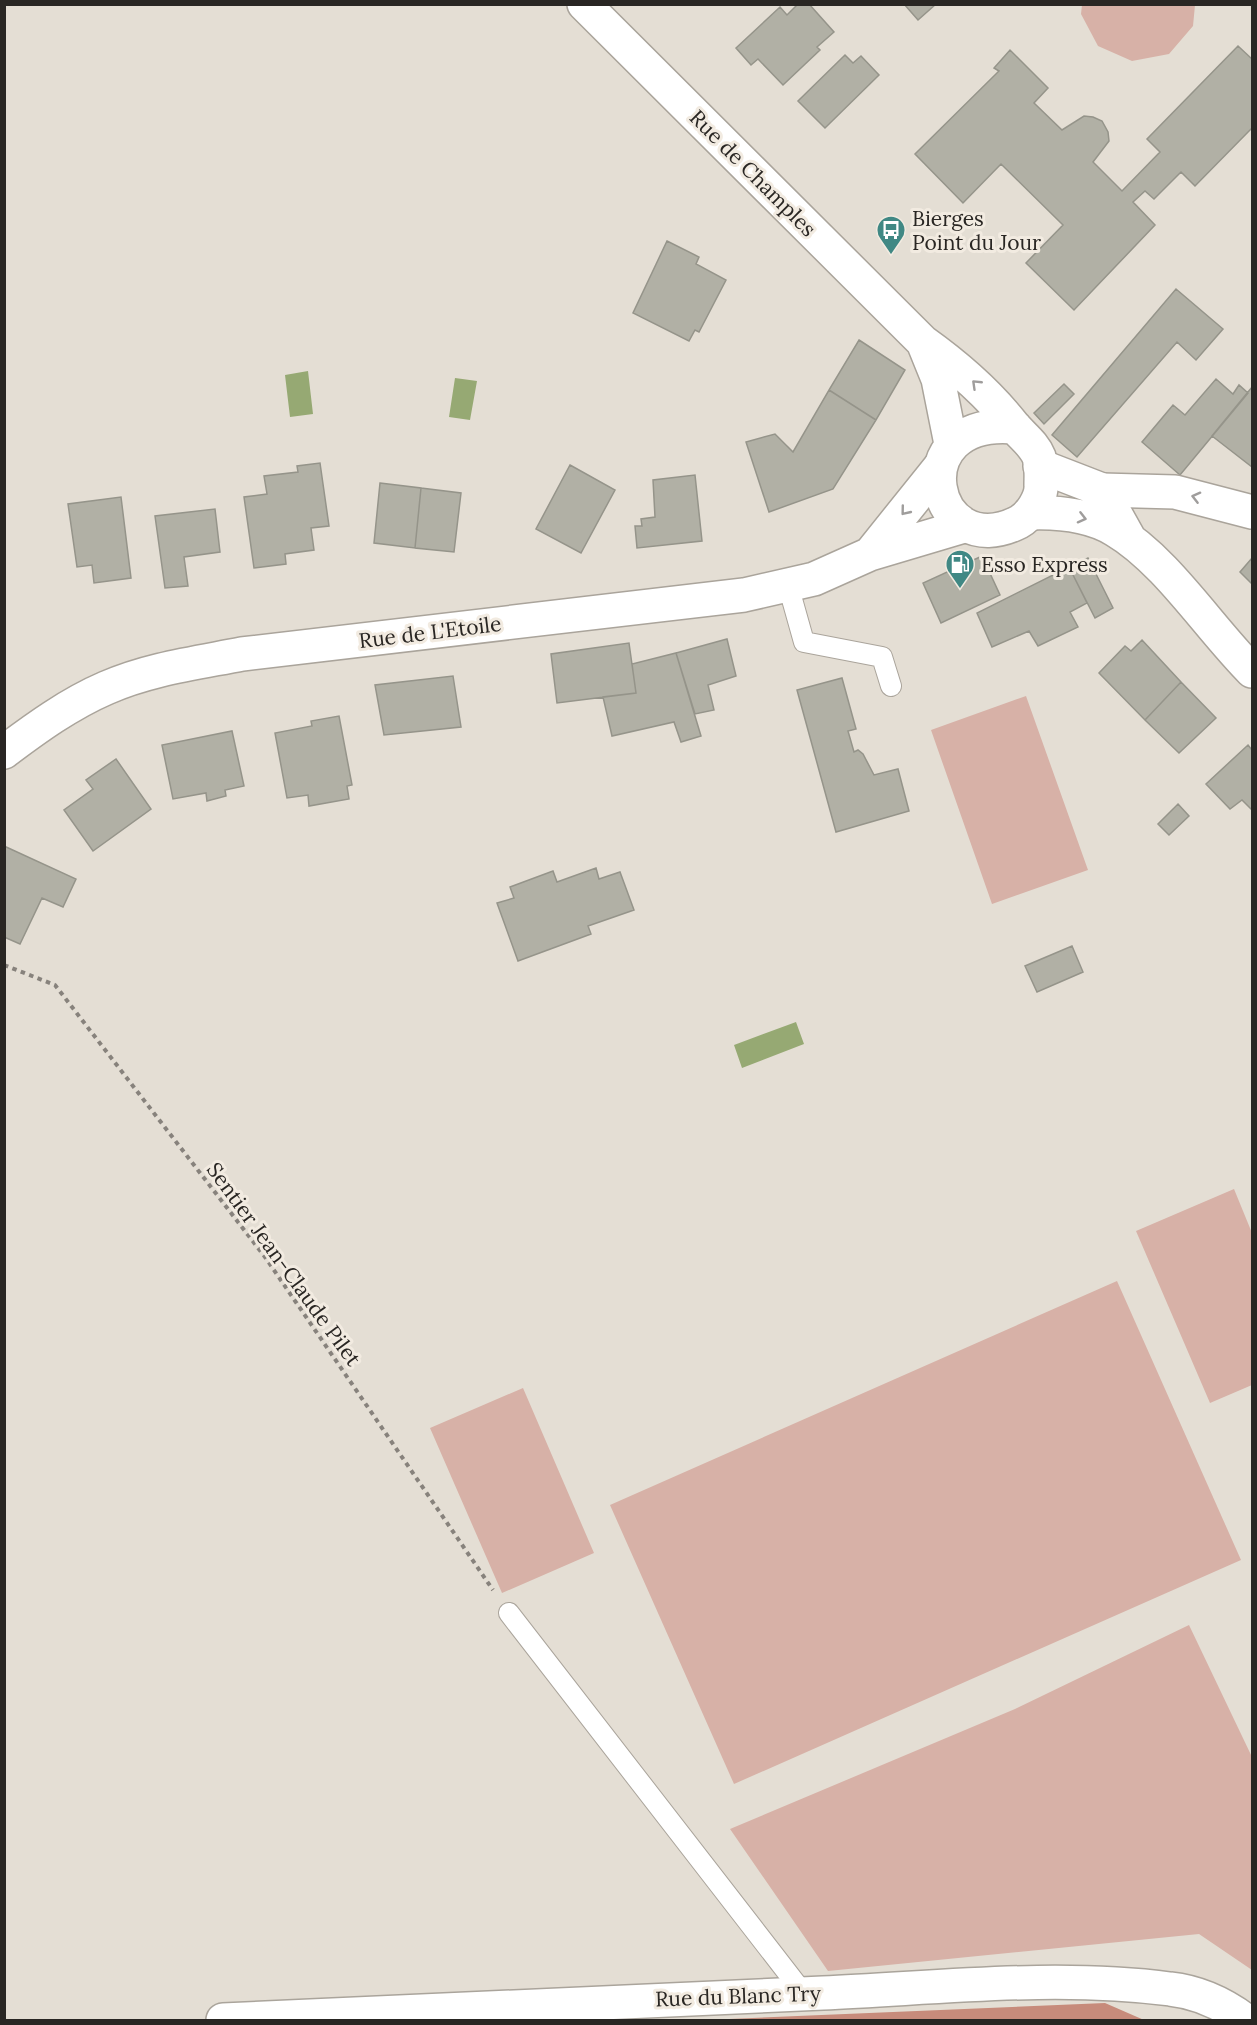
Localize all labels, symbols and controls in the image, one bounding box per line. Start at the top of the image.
street label: Rue de Champles [684,104,822,242]
place label: Bierges Point du Jour [912,205,1041,256]
bus stop icon: Bierges Point du Jour [875,214,907,256]
one-way arrow [973,380,984,391]
one-way arrow [1191,491,1201,504]
one-way arrow [901,504,912,515]
one-way arrow [1077,511,1087,524]
fuel station icon: Esso Express [944,548,976,590]
place label: Esso Express [981,551,1108,578]
street label: Rue de L'Etoile [357,610,503,654]
street label: Sentier Jean-Claude Pilet [201,1157,368,1372]
street label: Rue du Blanc Try [655,1980,821,2012]

